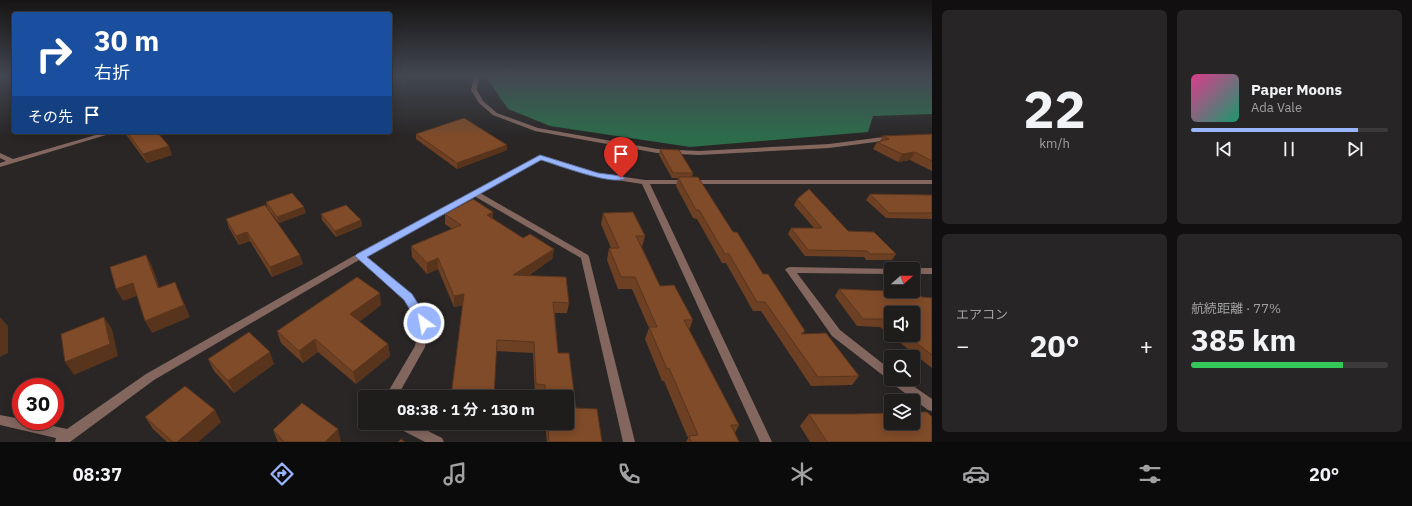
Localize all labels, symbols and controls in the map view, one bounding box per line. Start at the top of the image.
text: 30 m [94,22,159,59]
icon: right [28,28,80,80]
text: 右折 [94,61,130,84]
text: 22 [1023,75,1086,142]
text: Paper Moons [1251,80,1342,99]
text: Ada Vale [1251,99,1302,116]
icon: arrive [81,104,103,126]
text: その先 [28,107,73,126]
text: km/h [1039,135,1070,152]
pin [604,137,638,178]
icon: previous [1213,138,1235,160]
icon: pause [1278,138,1300,160]
icon: next [1344,138,1366,160]
icon: arrive [610,143,632,165]
north arrow [884,262,920,298]
map controls [884,262,920,430]
text: 航続距離 · 77% [1191,300,1281,317]
position arrow [403,302,445,344]
button: sound [884,306,920,342]
text: エアコン [956,306,1008,323]
text: 385 km [1191,320,1296,359]
text: 20° [1029,326,1080,365]
text: − [956,331,969,360]
text: + [1140,331,1153,360]
button: search [884,350,920,386]
speed limit sign: 30 [12,378,64,430]
button: layers [884,394,920,430]
text: 08:38 · 1 分 · 130 m [397,400,535,419]
icon: directions [268,460,296,488]
icon: music [441,460,469,488]
icon: phone [615,460,643,488]
icon: climate [788,460,816,488]
icon: car [962,460,990,488]
icon: filters [1136,460,1164,488]
text: 08:37 [73,463,122,486]
text: 20° [1309,463,1339,486]

